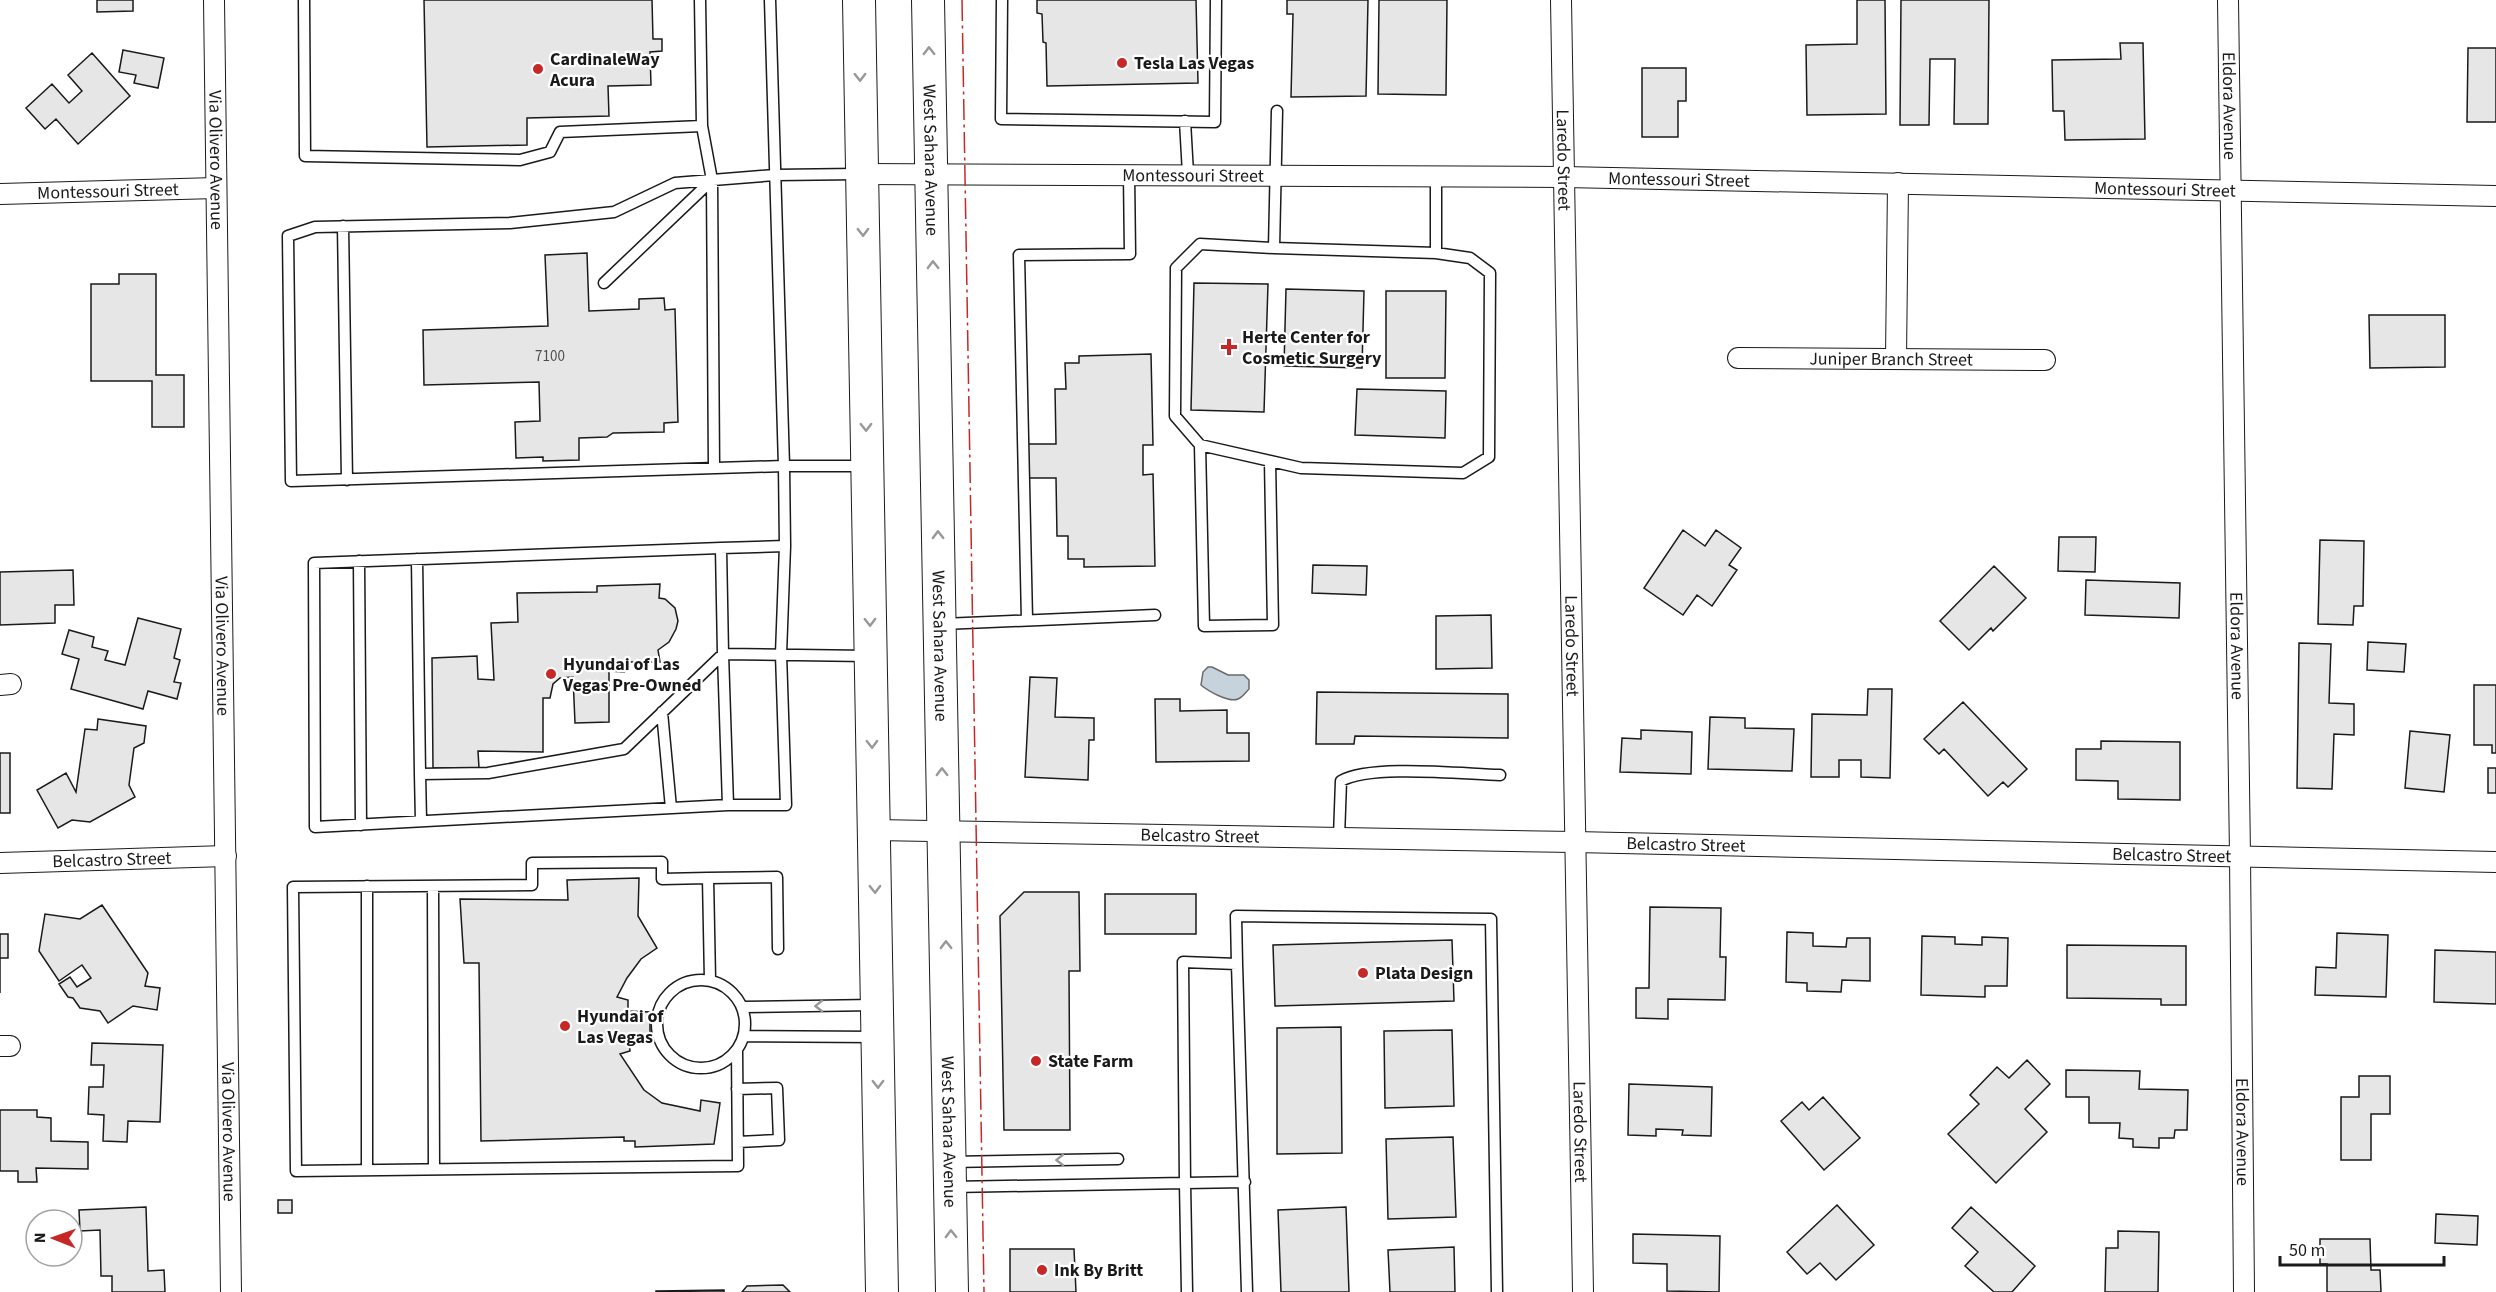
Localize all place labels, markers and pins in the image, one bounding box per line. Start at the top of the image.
place label: CardinaleWay Acura [549,47,660,93]
place label: Tesla Las Vegas [1134,51,1254,76]
marker: Tesla Las Vegas [1115,56,1129,70]
marker: CardinaleWay Acura [531,62,545,76]
place label: Herte Center for Cosmetic Surgery [1242,325,1382,371]
marker: Herte Center for Cosmetic Surgery [1220,338,1238,356]
place label: Hyundai of Las Vegas Pre-Owned [562,652,702,698]
marker: Hyundai of Las Vegas Pre-Owned [544,667,558,681]
place label: Plata Design [1375,961,1473,986]
marker: Plata Design [1356,966,1370,980]
place label: Hyundai of Las Vegas [577,1004,664,1050]
marker: Hyundai of Las Vegas [558,1019,572,1033]
place label: State Farm [1048,1049,1134,1074]
marker: State Farm [1029,1054,1043,1068]
place label: Ink By Britt [1054,1258,1143,1283]
marker: Ink By Britt [1035,1263,1049,1277]

